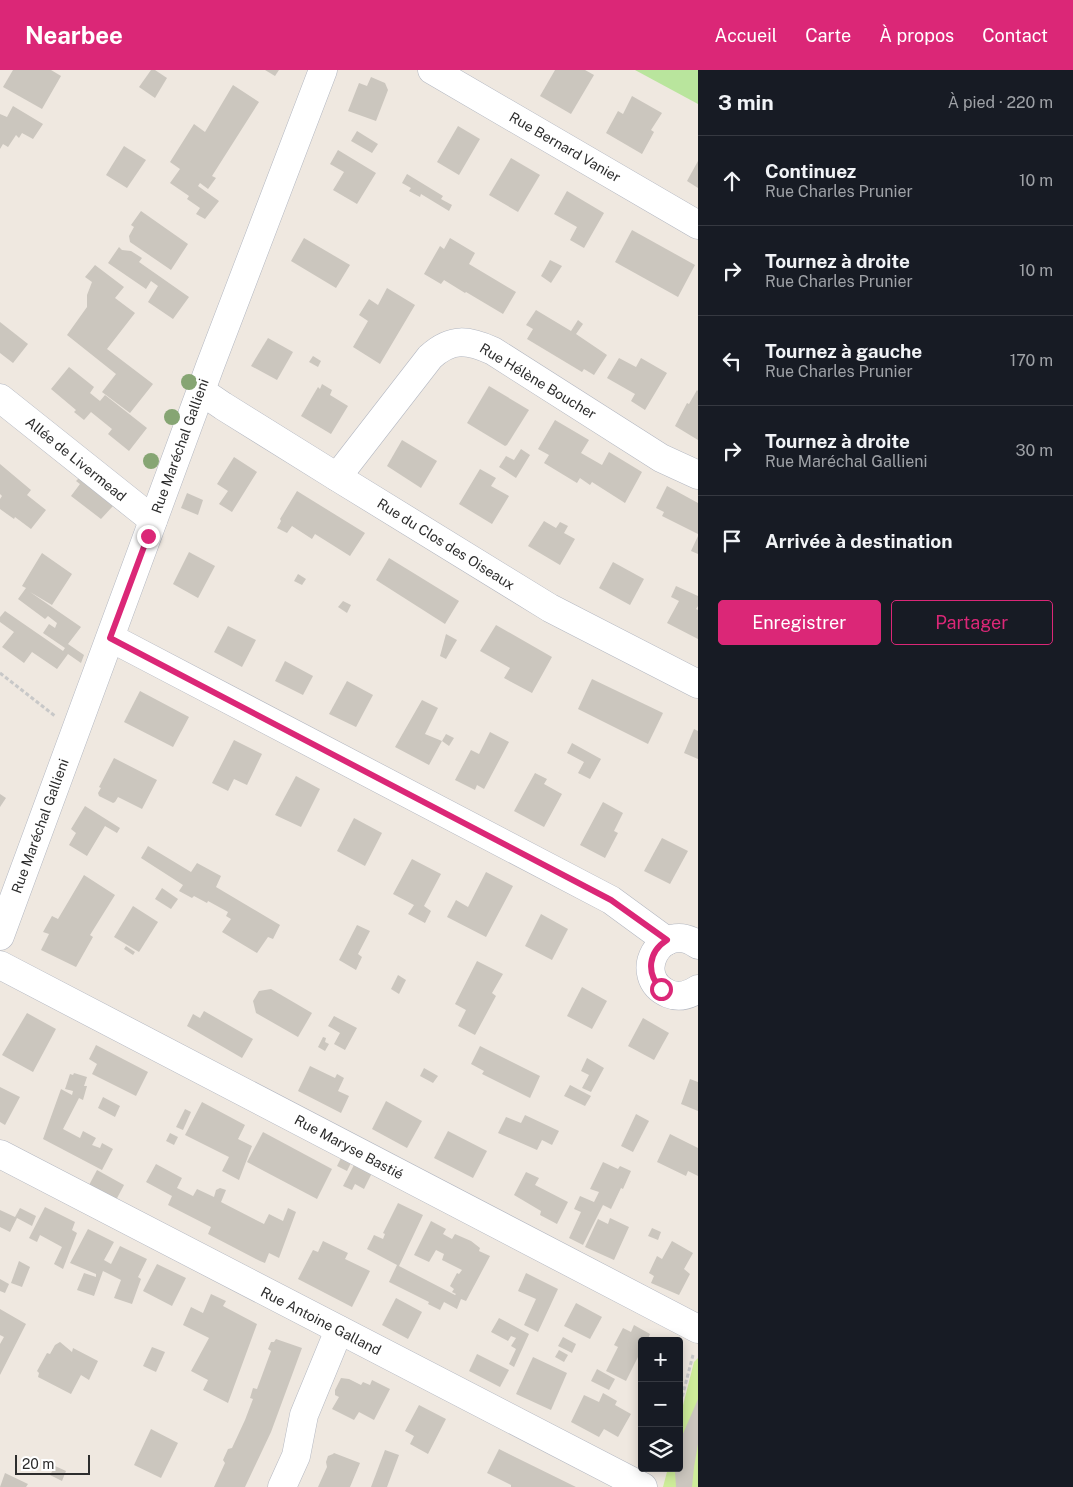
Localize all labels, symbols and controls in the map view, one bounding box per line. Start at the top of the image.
text: Nearbee [25,21,123,49]
text: Accueil [715,25,777,46]
text: Carte [805,25,851,46]
text: À propos [879,25,954,46]
text: Contact [982,25,1048,46]
text: 3 min [718,90,774,115]
text: À pied · 220 m [948,93,1053,112]
street label: Rue Bernard Vanier [507,109,623,185]
text: Continuez [765,160,856,182]
icon: ahead [718,167,746,195]
text: 10 m [1019,171,1053,190]
text: Rue Charles Prunier [765,182,913,201]
text: Tournez à droite [765,250,910,272]
icon: right [718,257,746,285]
text: 10 m [1019,261,1053,280]
text: Rue Charles Prunier [765,272,913,291]
street label: Rue Hélène Boucher [477,340,599,422]
text: Tournez à gauche [765,340,922,362]
icon: left [718,347,746,375]
text: 170 m [1010,351,1053,370]
text: Rue Charles Prunier [765,362,913,381]
street label: Rue Maréchal Gallieni [148,376,212,516]
street label: Allée de Livermead [23,414,129,504]
text: Tournez à droite [765,430,910,452]
icon: right [718,437,746,465]
text: 30 m [1016,441,1053,460]
text: Rue Maréchal Gallieni [765,452,928,471]
street label: Rue du Clos des Oiseaux [374,495,518,593]
route end [137,525,160,548]
icon: arrive [718,527,746,555]
text: Arrivée à destination [765,530,953,552]
button: Enregistrer [718,600,881,645]
button: Partager [891,600,1053,645]
street label: Rue Maréchal Gallieni [8,756,72,896]
route start [650,978,673,1001]
street label: Rue Maryse Bastié [292,1112,406,1182]
street label: Rue Antoine Galland [258,1284,384,1358]
map controls [638,1337,683,1472]
button: + [638,1337,683,1382]
button: − [638,1382,683,1427]
button: layers [638,1427,683,1472]
scale bar [15,1452,90,1475]
text: 20 m [22,1456,54,1472]

